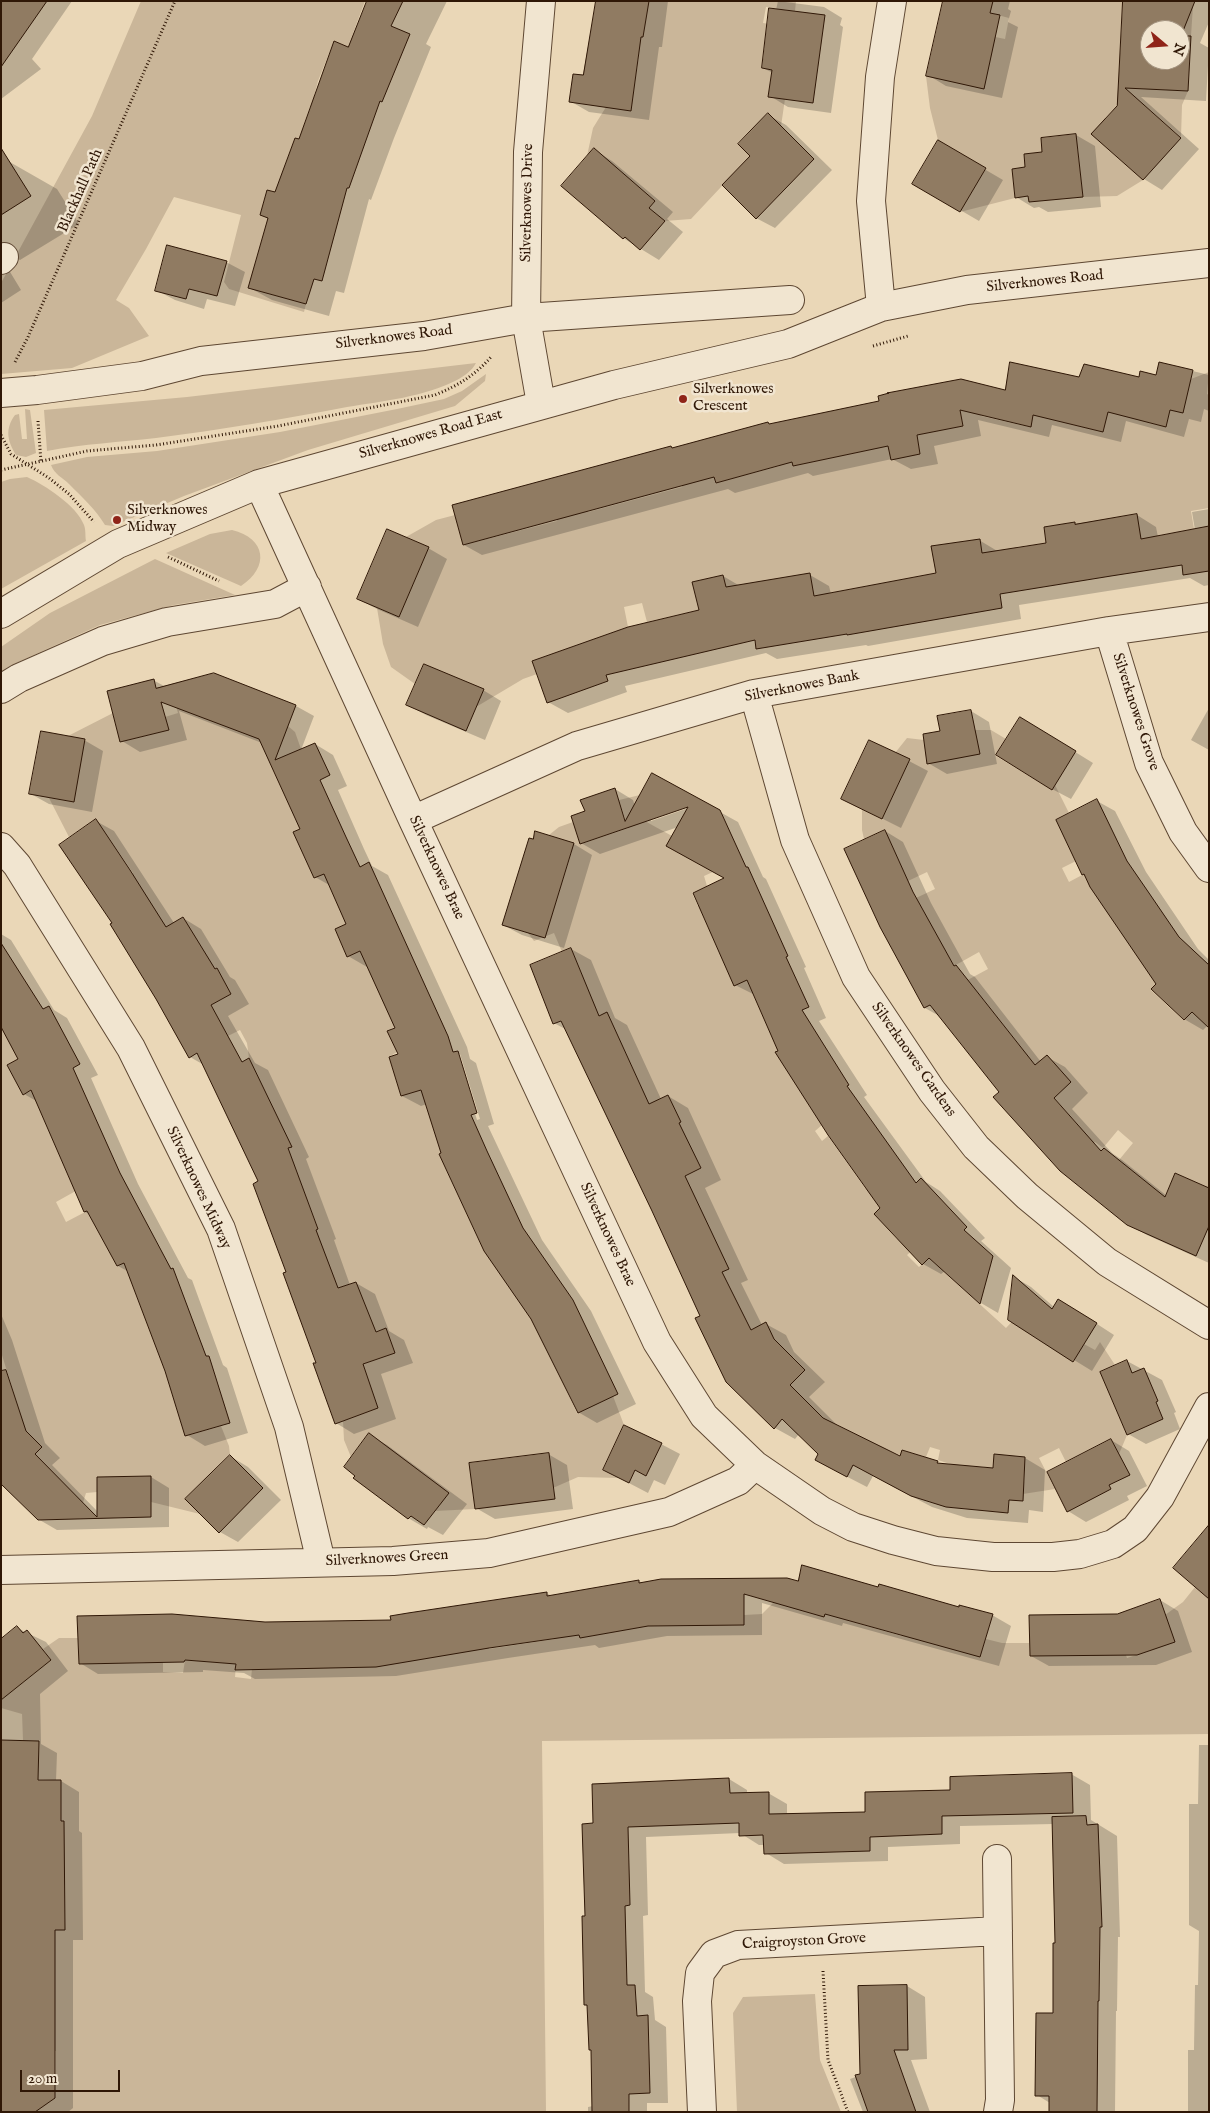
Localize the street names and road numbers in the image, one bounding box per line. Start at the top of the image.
street label: Silverknowes Drive [518,144,538,262]
street label: Blackhall Path [55,147,107,235]
street label: Silverknowes Road [986,267,1104,297]
street label: Silverknowes Road [335,322,453,354]
street label: Silverknowes Road East [357,406,505,464]
street label: Silverknowes Grove [1108,651,1162,773]
street label: Silverknowes Bank [743,667,861,707]
street label: Silverknowes Brae [404,813,468,923]
street label: Silverknowes Gardens [867,999,959,1121]
street label: Silverknowes Midway [162,1124,234,1252]
street label: Silverknowes Brae [575,1180,639,1290]
street label: Silverknowes Green [325,1547,449,1571]
street label: Craigroyston Grove [742,1930,866,1954]

